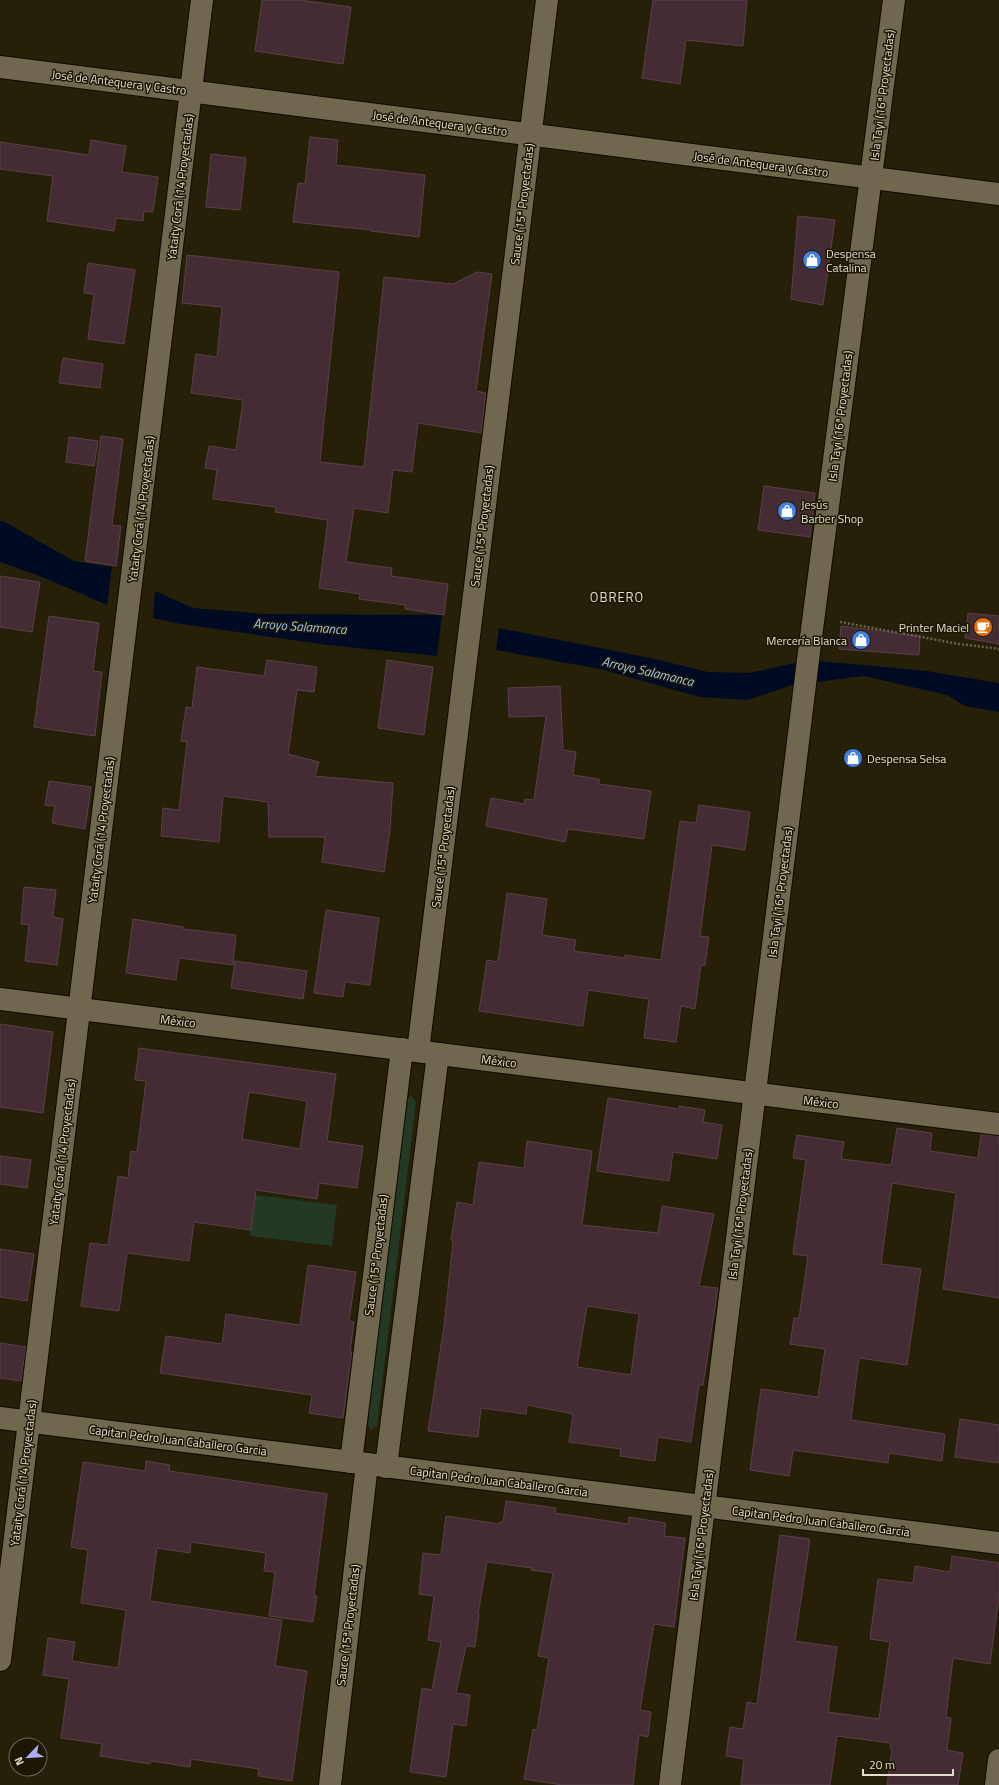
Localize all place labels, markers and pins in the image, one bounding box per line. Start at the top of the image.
place label: Despensa Catalina [826,244,876,277]
shop icon: Despensa Catalina [801,249,823,271]
place label: Jesús Barber Shop [801,495,863,528]
shop icon: Jesús Barber Shop [776,500,798,522]
cafe icon: Printer Maciel [972,616,994,638]
place label: Printer Maciel [899,618,969,637]
shop icon: Mercería Blanca [850,629,872,651]
place label: Mercería Blanca [766,631,847,650]
shop icon: Despensa Selsa [842,747,864,769]
place label: Despensa Selsa [867,749,946,768]

